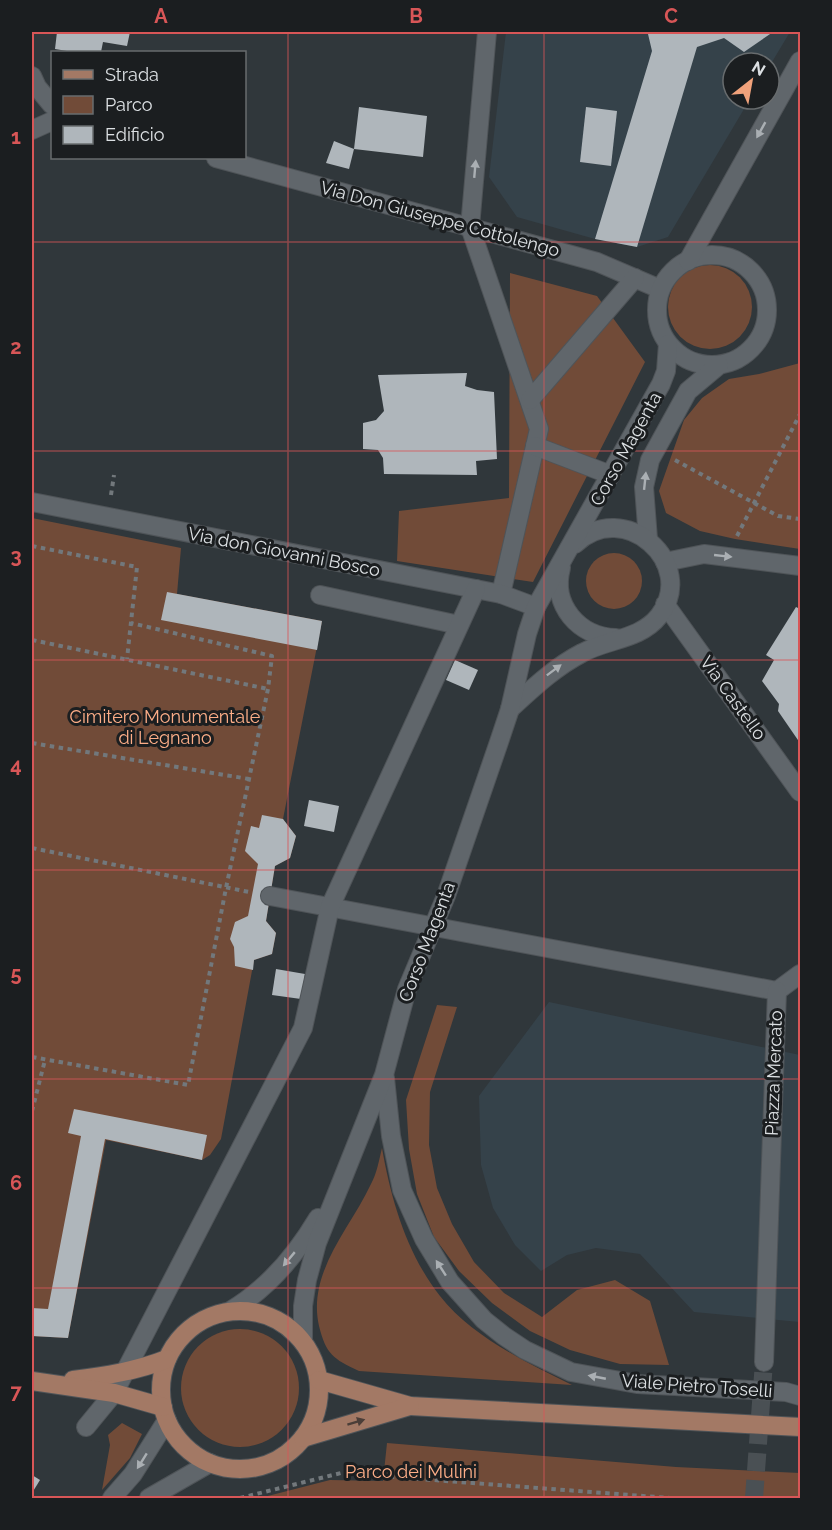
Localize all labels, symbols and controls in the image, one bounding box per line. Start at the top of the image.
text: A [154,4,168,28]
text: B [409,4,423,28]
text: C [664,4,678,28]
legend [51,51,246,159]
north arrow [721,51,781,111]
text: N [748,57,769,80]
text: Strada [105,64,159,85]
text: Parco [105,94,153,115]
one-way arrow [757,122,767,139]
text: Edificio [105,124,165,145]
text: 1 [11,125,21,149]
one-way arrow [470,159,480,178]
street label: Via Don Giuseppe Cottolengo [318,176,562,261]
text: 2 [10,335,22,359]
street label: Corso Magenta [586,388,665,509]
one-way arrow [641,471,650,490]
street label: Via don Giovanni Bosco [186,523,382,581]
text: 3 [10,544,22,568]
one-way arrow [713,551,732,561]
street label: Via Castello [696,652,771,744]
one-way arrow [547,665,562,677]
park label: Cimitero Monumentale di Legnano [70,706,261,748]
text: 4 [10,753,22,777]
street label: Corso Magenta [394,879,459,1005]
text: 5 [10,962,22,986]
street label: Piazza Mercato [761,1010,786,1136]
text: 6 [10,1171,22,1195]
one-way arrow [283,1251,296,1266]
one-way arrow [435,1261,447,1277]
street label: Viale Pietro Toselli [621,1370,773,1401]
one-way arrow [587,1372,606,1381]
text: 7 [10,1380,22,1404]
one-way arrow [347,1417,365,1426]
one-way arrow [136,1453,147,1469]
park label: Parco dei Mulini [345,1461,477,1482]

